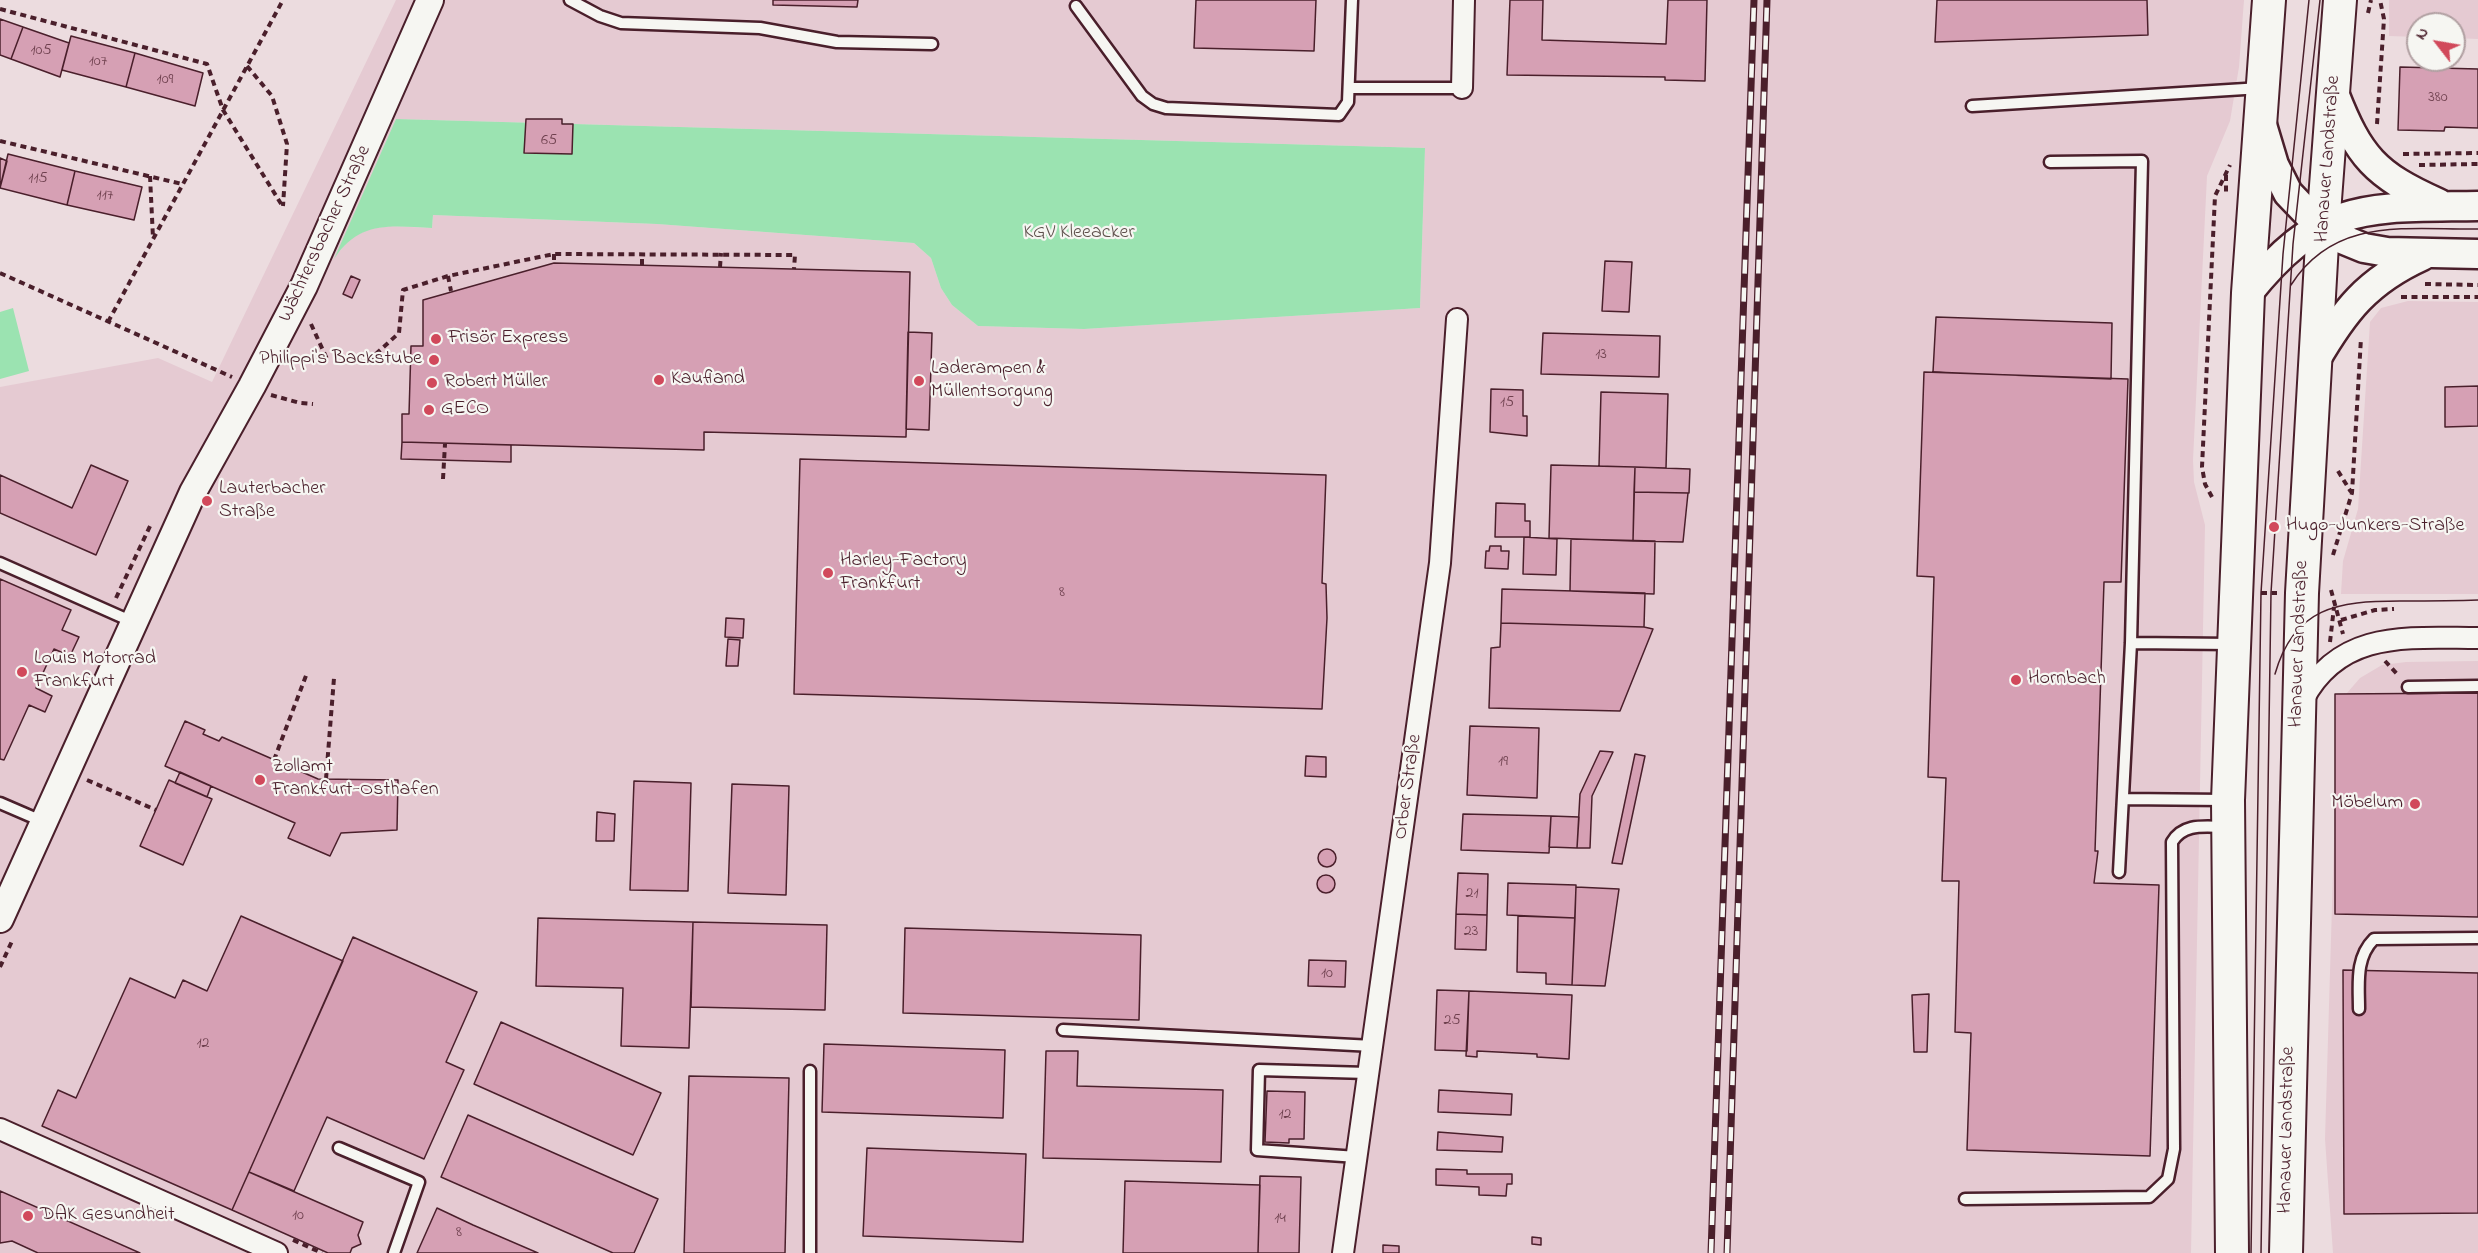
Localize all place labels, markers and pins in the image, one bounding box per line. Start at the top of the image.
place label: Frisör Express [448,327,568,351]
marker: Frisör Express [429,332,443,346]
place label: Philippi's Backstube [259,348,422,372]
marker: Philippi's Backstube [427,353,441,367]
place label: Laderampen & Müllentsorgung [931,358,1053,405]
place label: Kaufland [671,368,745,392]
place label: Robert Müller [444,371,548,395]
marker: Kaufland [652,373,666,387]
marker: Laderampen & Müllentsorgung [912,374,926,388]
marker: Robert Müller [425,376,439,390]
place label: GECO [441,398,489,422]
marker: GECO [422,403,436,417]
place label: Lauterbacher Straße [219,478,325,525]
marker: Lauterbacher Straße [200,494,214,508]
place label: Hugo-Junkers-Straße [2286,515,2464,539]
marker: Hugo-Junkers-Straße [2267,520,2281,534]
place label: Harley-Factory Frankfurt [840,550,967,597]
marker: Harley-Factory Frankfurt [821,566,835,580]
place label: Louis Motorrad Frankfurt [34,648,156,695]
marker: Louis Motorrad Frankfurt [15,665,29,679]
place label: Hornbach [2028,668,2106,692]
marker: Hornbach [2009,673,2023,687]
place label: Zollamt Frankfurt-Osthafen [272,756,438,803]
marker: Zollamt Frankfurt-Osthafen [253,773,267,787]
place label: Möbelum [2331,792,2403,816]
marker: Möbelum [2408,797,2422,811]
place label: DAK Gesundheit [40,1204,175,1228]
marker: DAK Gesundheit [21,1209,35,1223]

